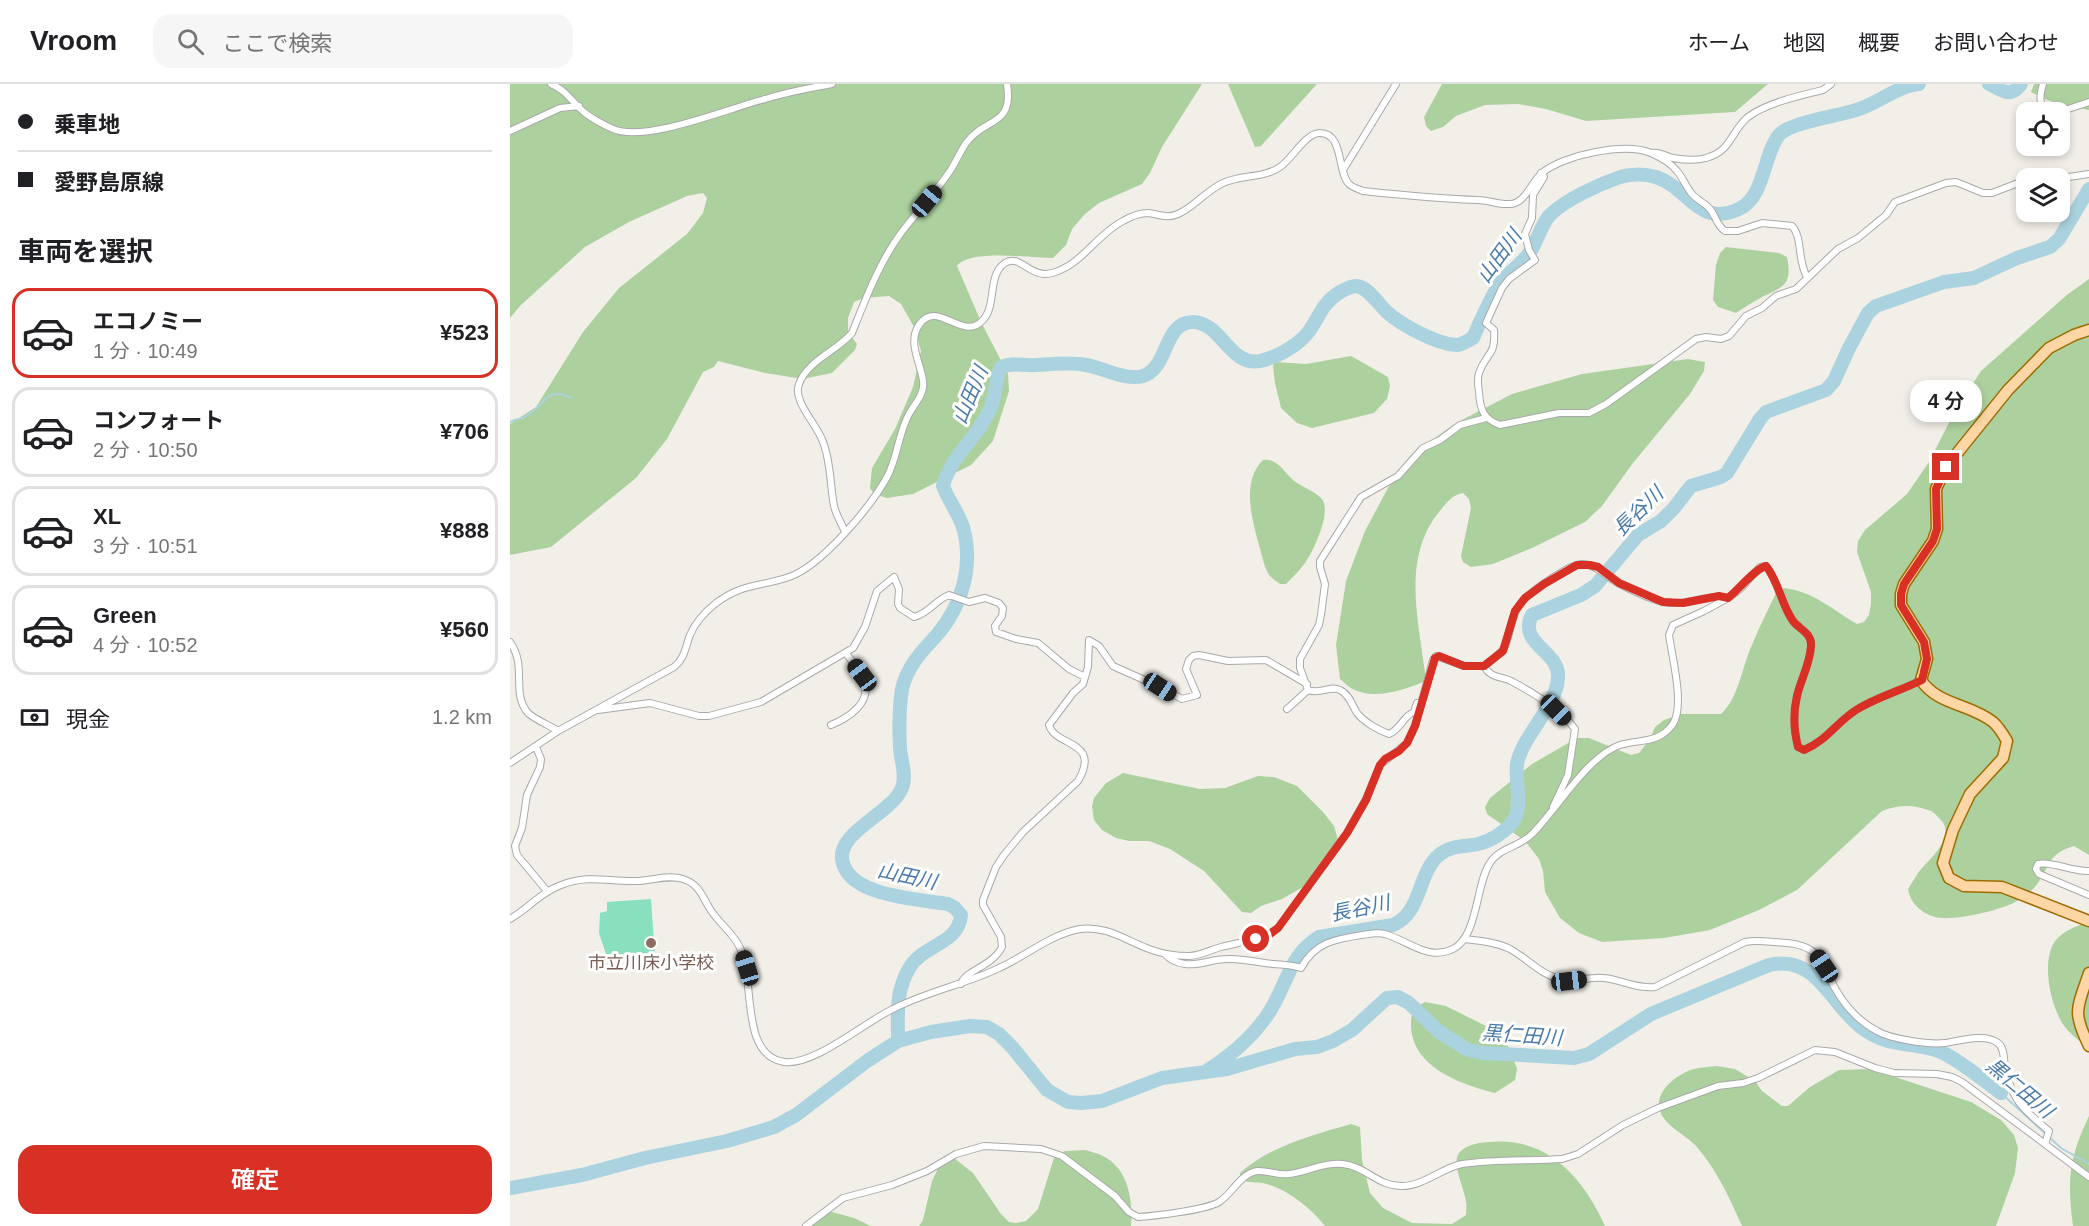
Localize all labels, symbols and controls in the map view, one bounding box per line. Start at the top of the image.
search box [153,14,573,68]
text: Vroom [30,25,117,56]
icon: search [174,25,207,58]
text: ここで検索 [222,31,332,56]
text: ホーム [1688,31,1750,54]
text: 地図 [1783,31,1825,54]
text: 概要 [1858,31,1900,54]
text: お問い合わせ [1933,31,2059,54]
map controls [2016,102,2070,222]
button: locate [2016,102,2070,156]
text: 乗車地 [54,112,120,137]
button: layers [2016,168,2070,222]
text: 愛野島原線 [54,170,164,195]
car [909,181,945,221]
water label: 山田川 [1472,224,1527,287]
text: 車両を選択 [18,237,153,267]
icon: car [21,306,75,360]
text: エコノミー [93,309,203,334]
text: ¥523 [440,320,489,345]
text: 1 分 · 10:49 [93,340,198,362]
water label: 山田川 [948,361,993,427]
callout: 4 分 [1910,380,1982,422]
text: 4 分 [1928,390,1964,412]
icon: car [21,405,75,459]
text: コンフォート [93,408,224,433]
text: ¥706 [440,419,489,444]
text: 2 分 · 10:50 [93,439,198,461]
route end [1932,453,1959,480]
water label: 長谷川 [1609,481,1669,540]
icon: car [21,504,75,558]
text: XL [93,504,121,529]
text: ¥888 [440,518,489,543]
text: 3 分 · 10:51 [93,535,198,557]
icon: car [21,603,75,657]
text: Green [93,603,157,628]
text: ¥560 [440,617,489,642]
text: 4 分 · 10:52 [93,634,198,656]
car [844,655,880,695]
car [1140,670,1180,704]
car [1537,691,1575,729]
icon: cash [18,701,51,734]
text: 1.2 km [432,706,492,728]
text: 現金 [66,707,110,732]
water label: 山田川 [875,859,941,893]
water label: 長谷川 [1328,891,1394,925]
route start [1242,925,1269,952]
marker: 市立川床小学校 [644,936,658,950]
car [1806,946,1842,986]
car [733,948,761,988]
place label: 市立川床小学校 [588,953,714,973]
car [1550,970,1588,992]
water label: 黒仁田川 [1481,1021,1565,1049]
water label: 黒仁田川 [1982,1054,2059,1123]
button: 確定 [18,1145,492,1214]

